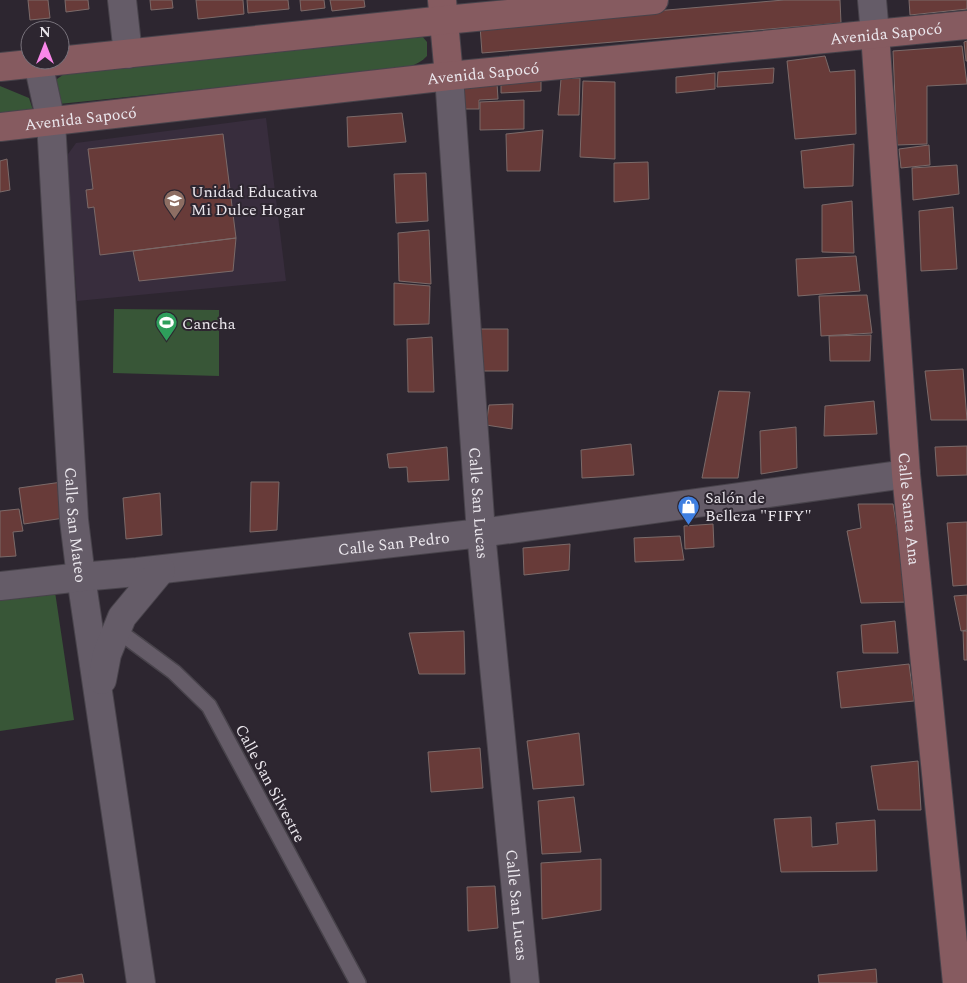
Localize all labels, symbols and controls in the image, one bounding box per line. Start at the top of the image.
street label: Avenida Sapocó [829,17,943,51]
north arrow [20,20,70,70]
text: N [39,22,51,43]
street label: Avenida Sapocó [426,56,540,91]
street label: Avenida Sapocó [23,101,138,137]
place label: Unidad Educativa Mi Dulce Hogar [191,180,318,222]
school or university icon: Unidad Educativa Mi Dulce Hogar [163,188,187,219]
sports icon: Cancha [154,311,178,342]
place label: Cancha [182,312,236,336]
street label: Calle San Lucas [462,446,494,560]
street label: Calle Santa Ana [892,452,926,566]
street label: Calle San Mateo [58,466,93,584]
place label: Salón de Belleza "FIFY" [705,486,812,528]
shop icon: Salón de Belleza "FIFY" [677,494,701,525]
street label: Calle San Pedro [337,526,451,562]
street label: Calle San Silvestre [229,720,311,847]
street label: Calle San Lucas [499,848,534,962]

